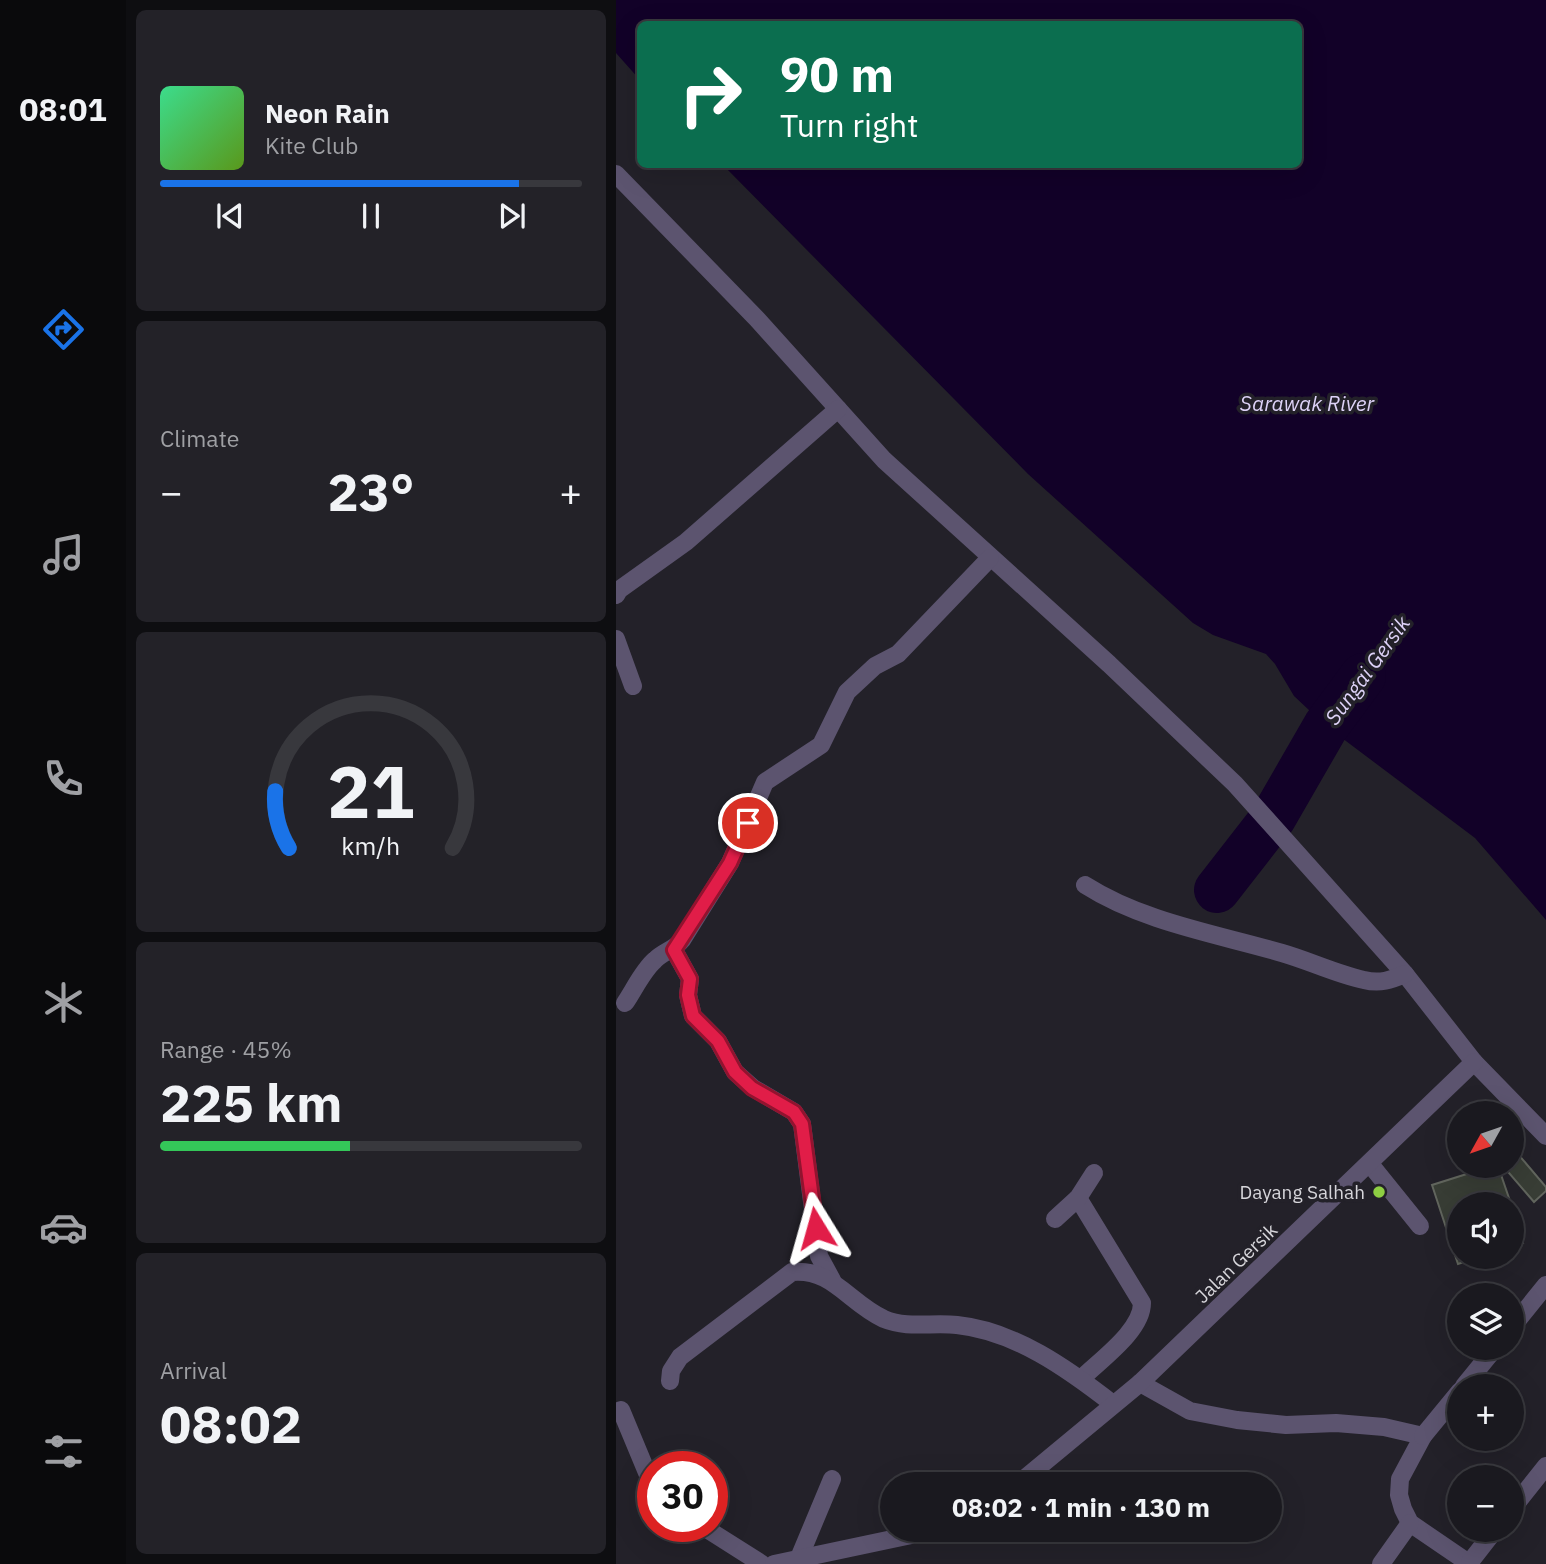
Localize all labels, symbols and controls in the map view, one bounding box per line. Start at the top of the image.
text: 90 m [780,42,894,105]
icon: right [665,49,756,140]
text: 08:01 [19,88,107,130]
text: Neon Rain [265,96,390,130]
text: Turn right [780,104,918,146]
text: Kite Club [265,130,358,160]
icon: previous [211,197,249,235]
icon: pause [352,197,390,235]
icon: next [493,197,531,235]
icon: directions [39,305,88,354]
water label: Sarawak River [1240,389,1376,417]
text: Climate [160,423,239,453]
text: 23° [328,458,414,525]
text: − [160,467,183,516]
text: + [559,467,582,516]
icon: music [39,530,88,579]
water label: Sungai Gersik [1318,609,1417,730]
text: 21 [327,743,415,838]
icon: phone [39,754,88,803]
pin [718,793,778,853]
icon: arrive [729,804,767,842]
text: km/h [342,829,400,862]
icon: climate [39,978,88,1027]
text: Range · 45% [160,1034,292,1064]
text: 225 km [160,1069,342,1136]
north arrow [1447,1101,1524,1178]
map controls [1447,1101,1524,1542]
place label: Dayang Salhah [1239,1180,1365,1204]
marker: Dayang Salhah [1371,1184,1387,1200]
position arrow [779,1191,853,1265]
button: sound [1447,1192,1524,1269]
icon: car [39,1203,88,1252]
street label: Jalan Gersik [1190,1218,1282,1308]
button: layers [1447,1283,1524,1360]
text: Arrival [160,1355,227,1385]
button: + [1447,1374,1524,1451]
text: 08:02 [160,1390,302,1457]
icon: filters [39,1427,88,1476]
speed limit sign: 30 [637,1451,728,1542]
button: − [1447,1465,1524,1542]
text: 08:02 · 1 min · 130 m [952,1490,1210,1524]

